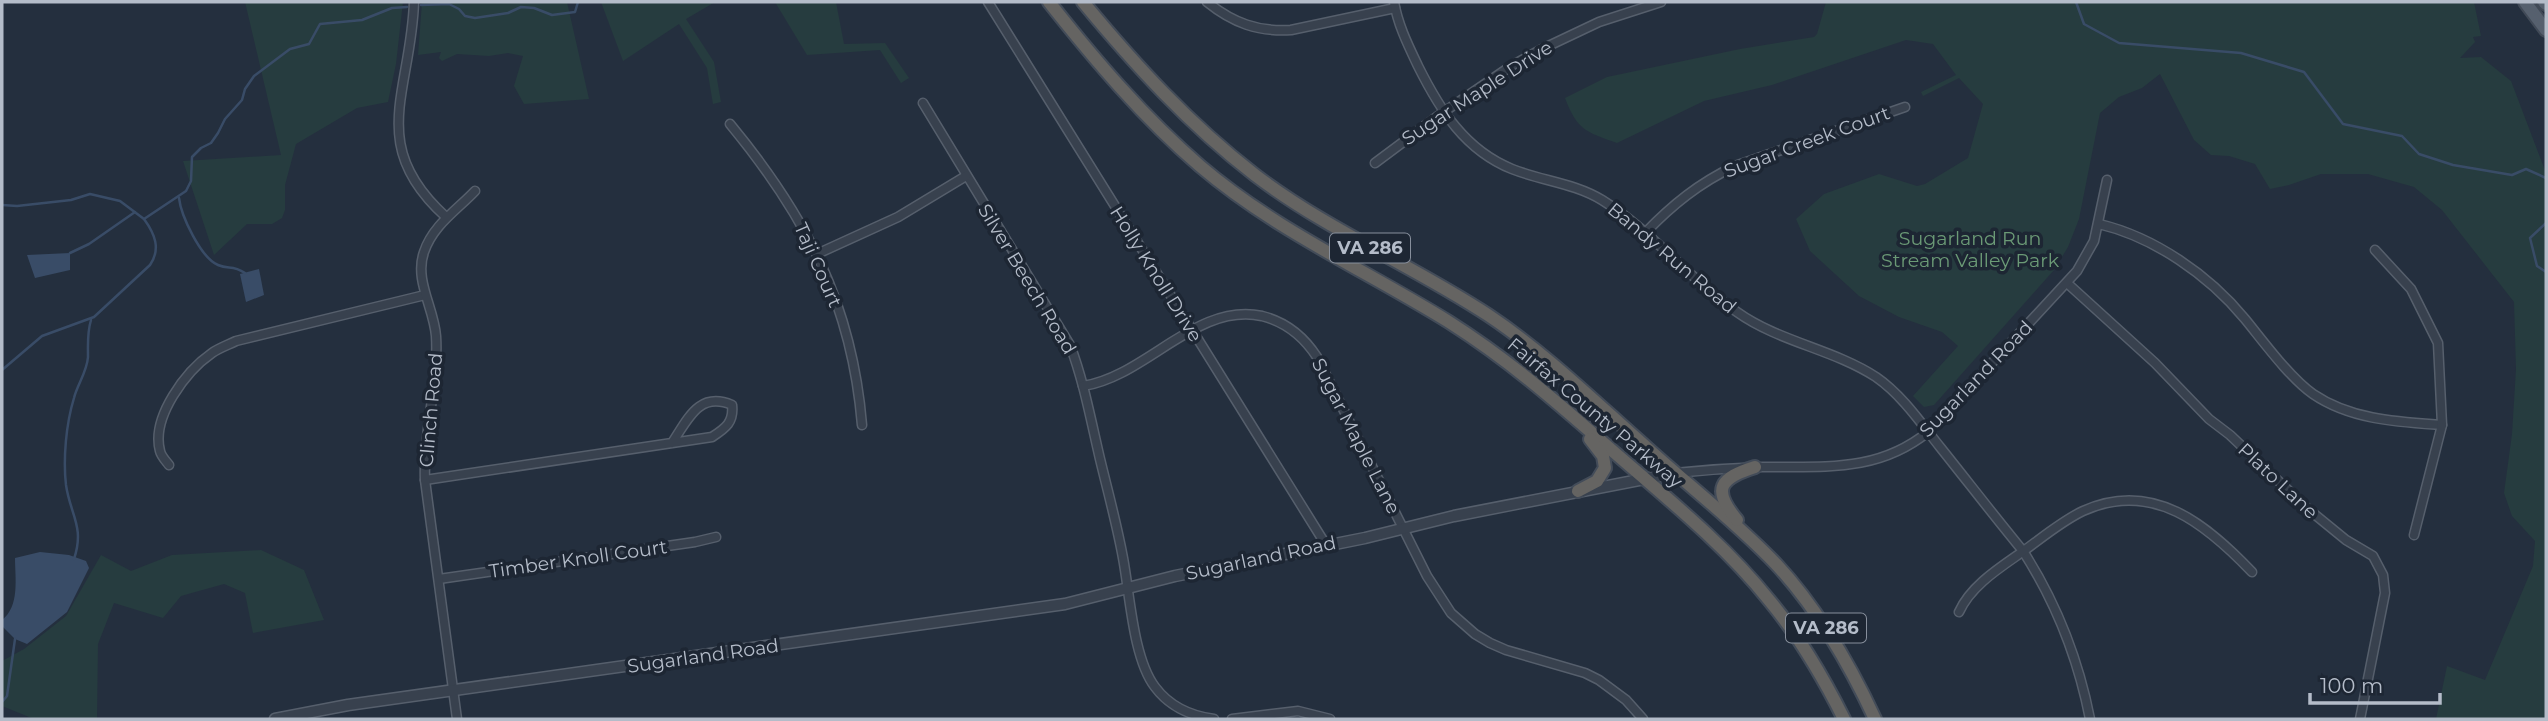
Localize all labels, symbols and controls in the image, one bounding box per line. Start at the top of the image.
street label: Sugar Maple Drive [1397,36,1557,150]
street label: Sugar Creek Court [1721,101,1893,183]
street label: Bandy Run Road [1603,198,1741,318]
street label: Silver Beech Road [973,200,1081,358]
street label: Holly Knoll Drive [1105,202,1207,346]
street label: Taji Court [789,219,847,311]
park label: Sugarland Run Stream Valley Park [1881,227,2060,272]
road number: VA 286 [1330,234,1410,262]
street label: Sugarland Road [1915,316,2037,442]
street label: Fairfax County Parkway [1503,333,1688,493]
street label: Clinch Road [415,352,447,468]
street label: Sugar Maple Lane [1307,354,1405,518]
street label: Plato Lane [2233,438,2323,524]
street label: Sugarland Road [1184,531,1338,585]
street label: Timber Knoll Court [487,535,669,583]
road number: VA 286 [1786,614,1866,642]
street label: Sugarland Road [626,634,780,678]
scale bar [2310,662,2440,706]
text: 100 m [2320,673,2383,698]

